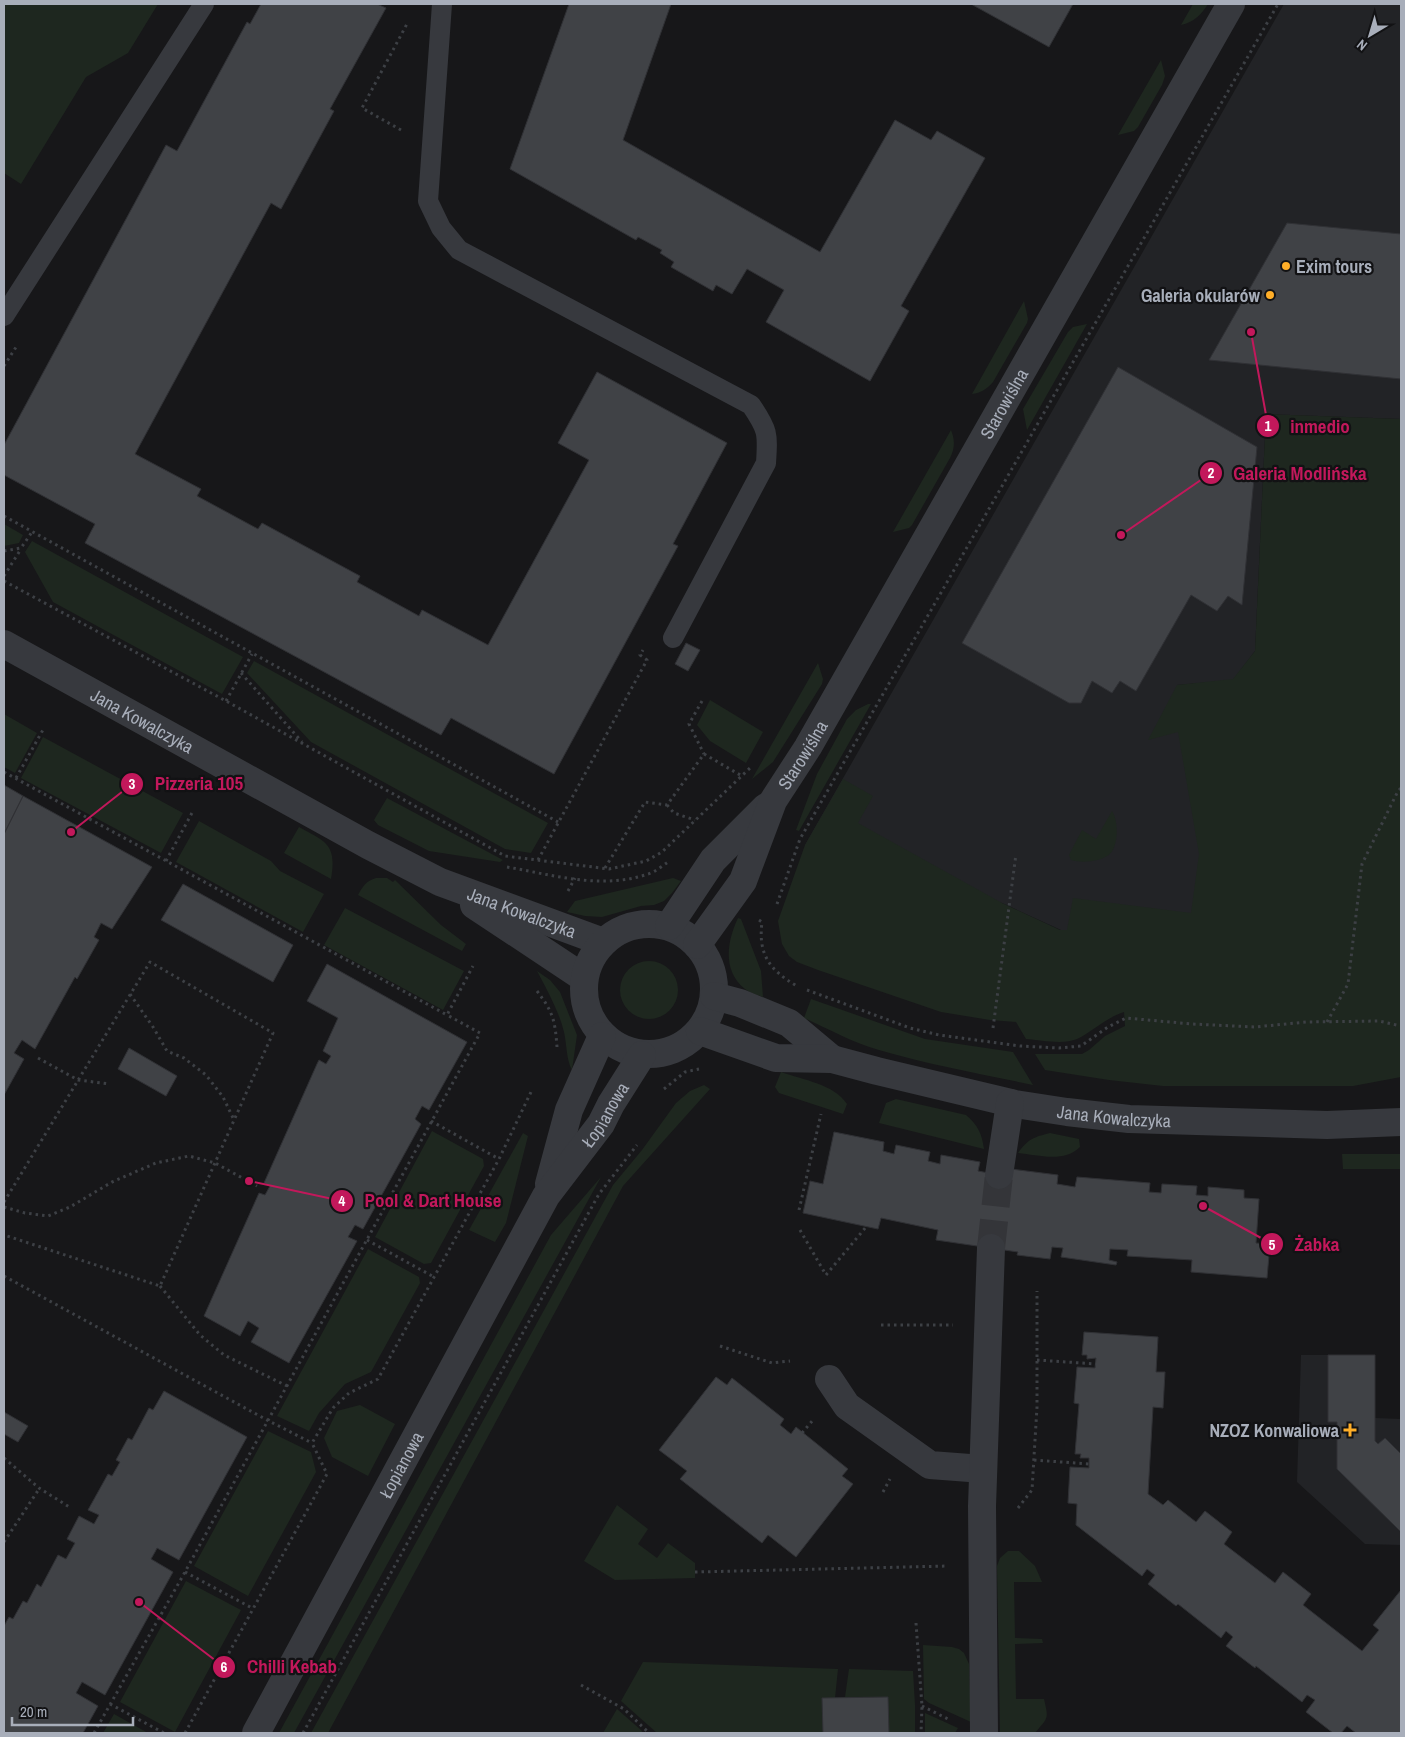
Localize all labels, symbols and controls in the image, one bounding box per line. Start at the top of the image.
north arrow [1345,10,1395,60]
text: N [1353,36,1371,55]
place label: Exim tours [1296,254,1372,279]
marker: Exim tours [1280,260,1292,272]
place label: Galeria okularów [1141,283,1261,308]
marker: Galeria okularów [1264,289,1276,301]
street label: Starowiślna [974,364,1034,443]
callout: inmedio [1255,409,1360,443]
text: inmedio [1290,413,1350,439]
text: 1 [1265,415,1272,436]
callout: Galeria Modlińska [1199,456,1377,490]
text: Galeria Modlińska [1233,460,1367,486]
text: 2 [1208,462,1215,483]
street label: Jana Kowalczyka [86,682,198,759]
street label: Starowiślna [771,716,833,794]
callout: Pizzeria 105 [119,767,253,801]
text: Pizzeria 105 [155,770,244,796]
text: 3 [129,773,136,794]
street label: Jana Kowalczyka [464,881,580,944]
street label: Łopianowa [575,1077,634,1152]
street label: Jana Kowalczyka [1055,1098,1171,1133]
callout: Pool & Dart House [329,1184,511,1218]
text: Pool & Dart House [365,1187,502,1213]
text: 4 [339,1190,346,1211]
callout: Żabka [1260,1227,1350,1261]
text: Żabka [1294,1231,1340,1257]
text: 5 [1269,1234,1276,1255]
place label: NZOZ Konwaliowa [1209,1418,1340,1443]
marker: NZOZ Konwaliowa [1343,1423,1357,1437]
street label: Łopianowa [373,1427,429,1502]
callout: Chilli Kebab [212,1650,347,1684]
text: Chilli Kebab [247,1653,337,1679]
text: 6 [221,1656,228,1677]
scale bar [12,1694,134,1726]
text: 20 m [20,1701,47,1722]

